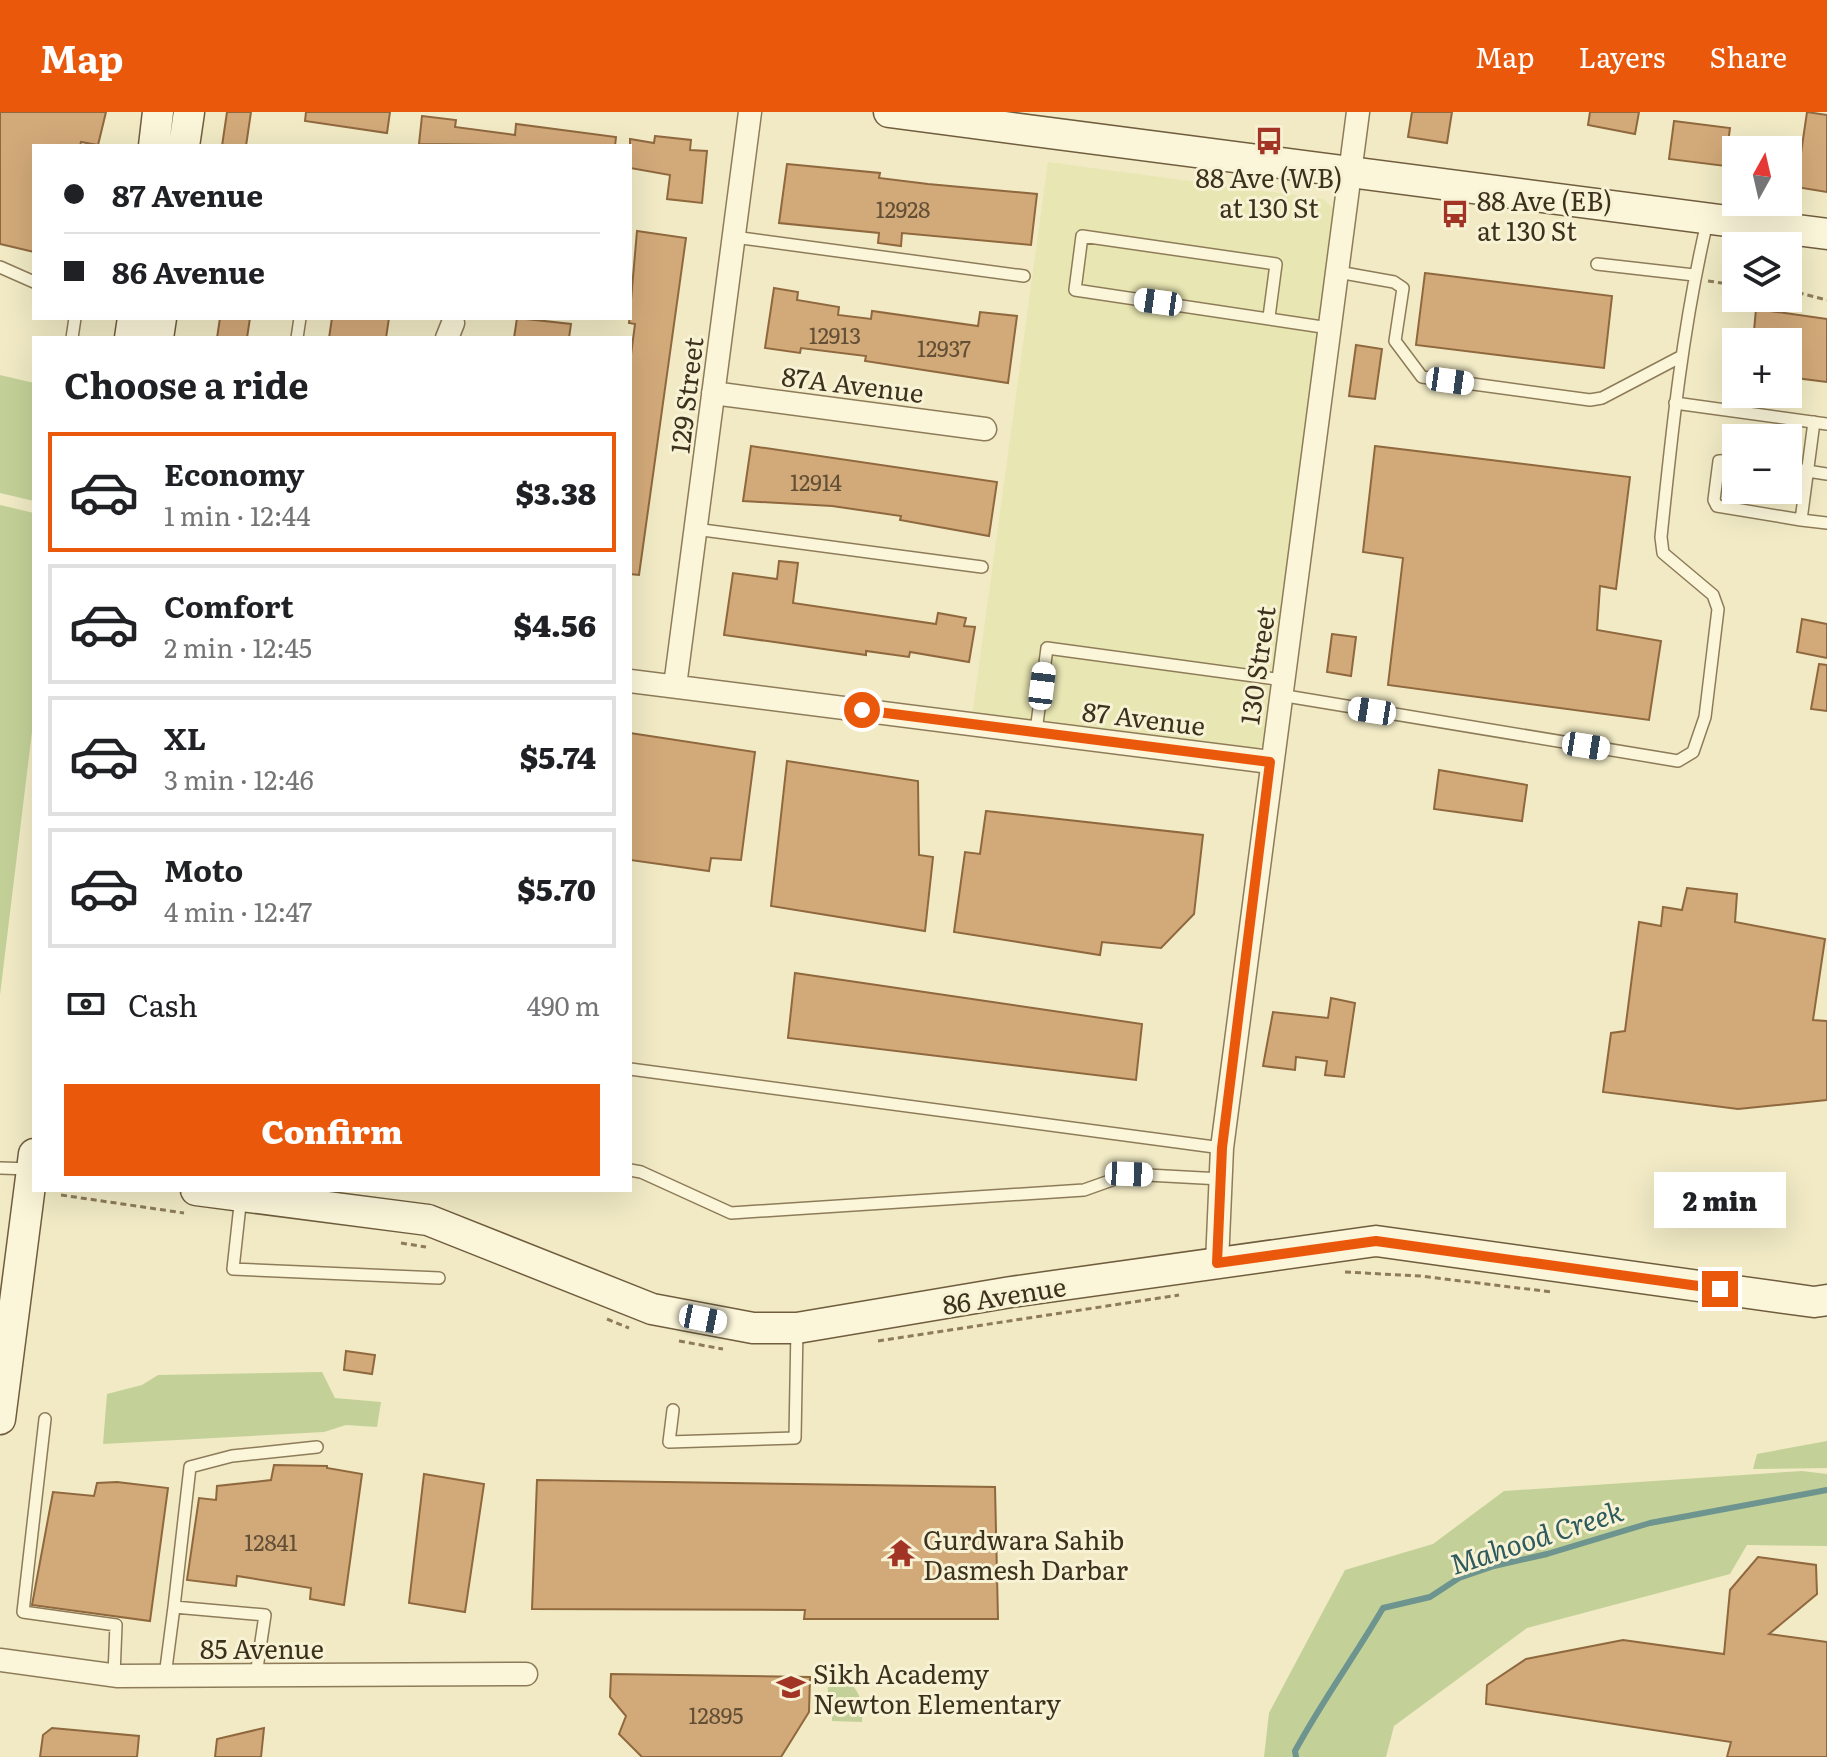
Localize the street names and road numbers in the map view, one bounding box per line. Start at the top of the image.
street label: 129 Street [659,334,712,455]
street label: 87A Avenue [780,355,926,411]
street label: 130 Street [1228,603,1284,727]
street label: 87 Avenue [1080,690,1208,744]
street label: 86 Avenue [939,1265,1069,1323]
street label: 85 Avenue [200,1628,324,1667]

